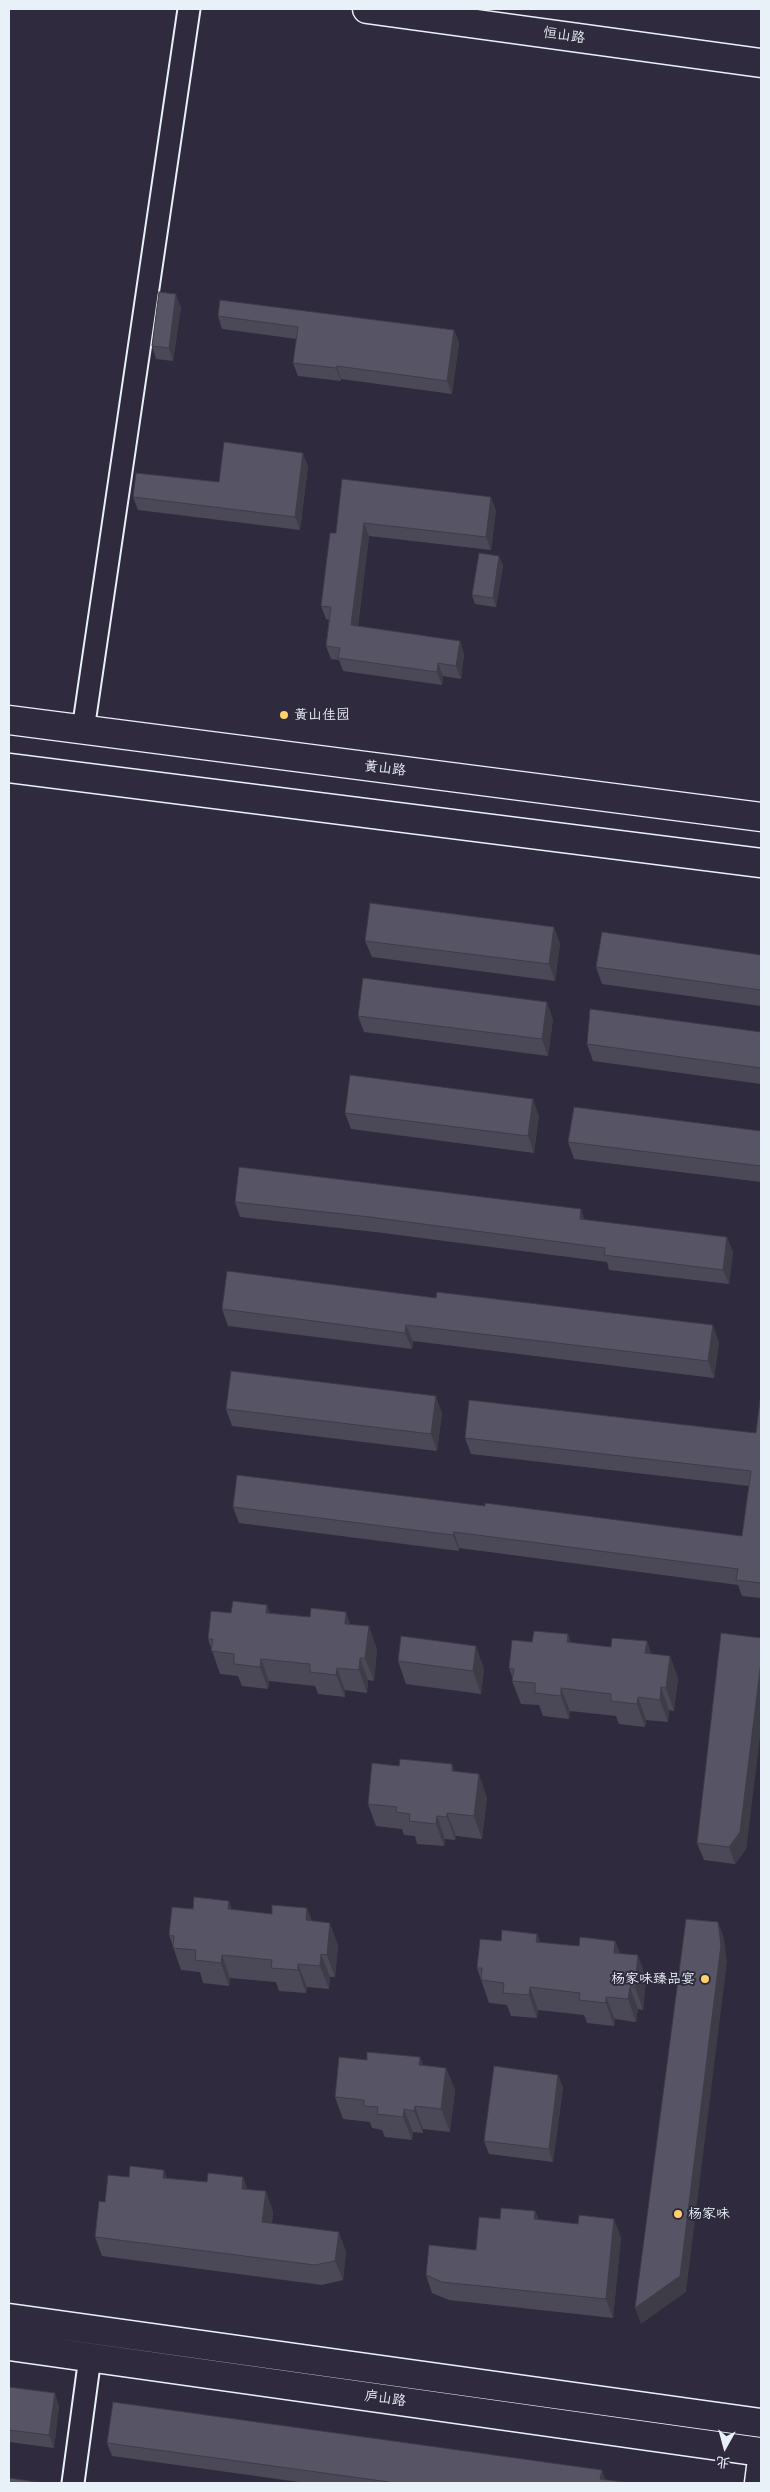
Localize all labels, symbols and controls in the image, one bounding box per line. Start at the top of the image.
street label: 恒山路 [542,25,586,47]
place label: 黄山佳园 [294,707,350,723]
marker: 黄山佳园 [278,709,290,721]
street label: 黄山路 [363,758,407,780]
place label: 杨家味臻品宴 [611,1971,695,1987]
marker: 杨家味臻品宴 [699,1973,711,1985]
place label: 杨家味 [688,2206,730,2222]
marker: 杨家味 [672,2208,684,2220]
street label: 庐山路 [363,2388,407,2410]
north arrow [700,2422,750,2472]
text: 北 [715,2453,731,2472]

